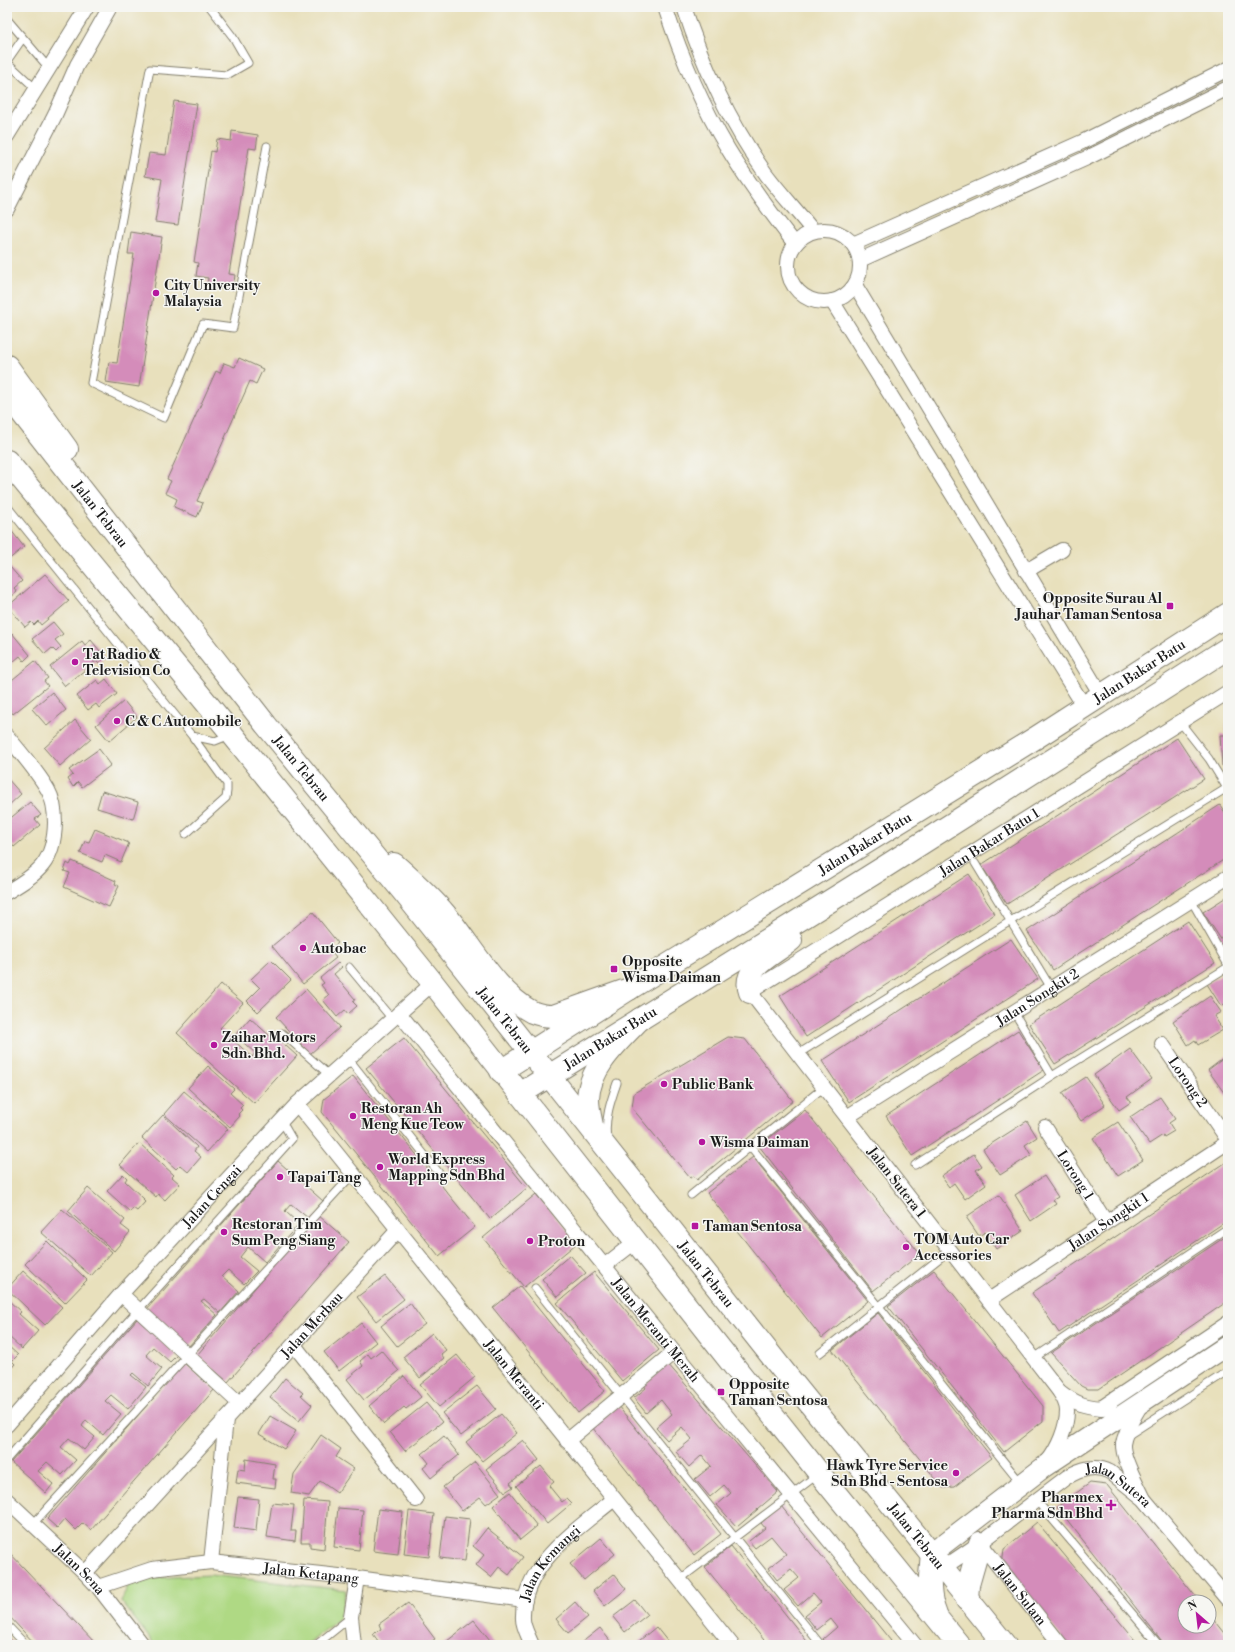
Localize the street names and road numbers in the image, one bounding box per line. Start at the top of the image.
street label: Jalan Tebrau [67,476,132,551]
street label: Jalan Bakar Batu [1089,636,1189,709]
street label: Jalan Tebrau [268,731,333,805]
street label: Jalan Bakar Batu 1 [935,805,1043,882]
street label: Jalan Bakar Batu [814,809,915,880]
street label: Jalan Songkit 2 [992,965,1083,1031]
street label: Jalan Tebrau [472,983,536,1058]
street label: Jalan Bakar Batu [560,1003,660,1075]
street label: Lorong 2 [1164,1054,1211,1111]
street label: Jalan Sutera 1 [862,1143,930,1222]
street label: Lorong 1 [1052,1147,1098,1204]
street label: Jalan Cengai [178,1161,246,1233]
street label: Jalan Songkit 1 [1064,1189,1152,1256]
street label: Jalan Tebrau [673,1237,738,1312]
street label: Jalan Meranti Merah [607,1274,704,1387]
street label: Jalan Merbau [277,1288,347,1363]
street label: Jalan Meranti [479,1335,548,1415]
street label: Jalan Sutera [1083,1460,1156,1512]
street label: Jalan Tebrau [883,1499,948,1573]
street label: Jalan Kemangi [516,1522,585,1604]
street label: Jalan Sena [48,1539,109,1599]
street label: Jalan Sulam [989,1559,1050,1630]
street label: Jalan Ketapang [261,1560,360,1588]

